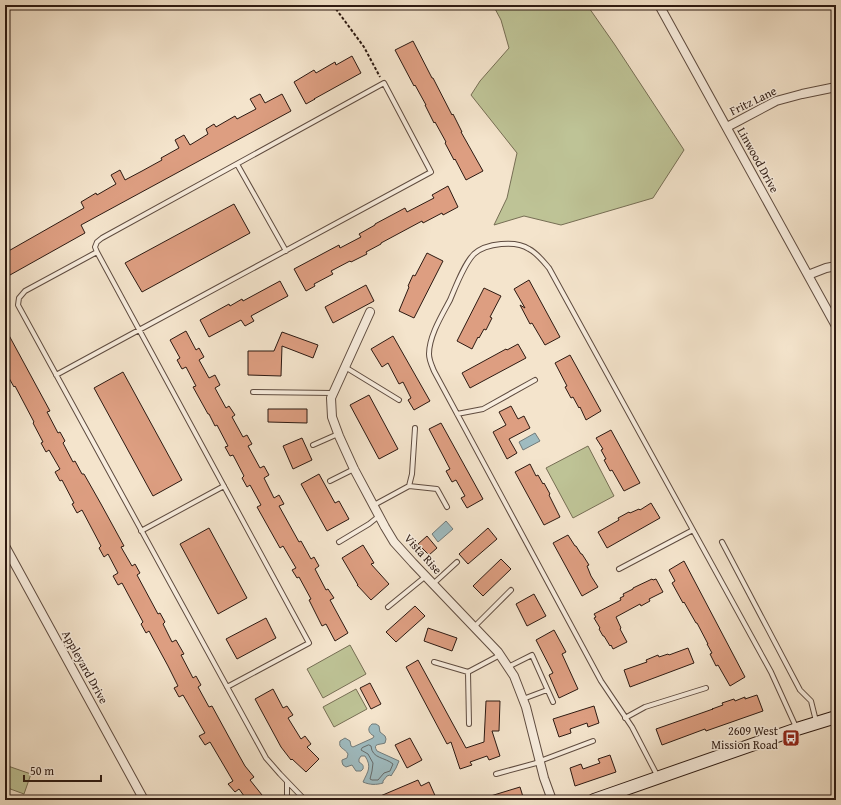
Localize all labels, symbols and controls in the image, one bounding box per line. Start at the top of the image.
street label: Fritz Lane [727,82,779,119]
street label: Linwood Drive [733,124,784,196]
street label: Vista Rise [401,530,446,578]
street label: Appleyard Drive [58,627,113,707]
place label: 2609 West Mission Road [711,722,779,753]
bus stop icon: 2609 West Mission Road [781,728,801,748]
scale bar [24,757,101,783]
text: 50 m [30,762,54,779]

